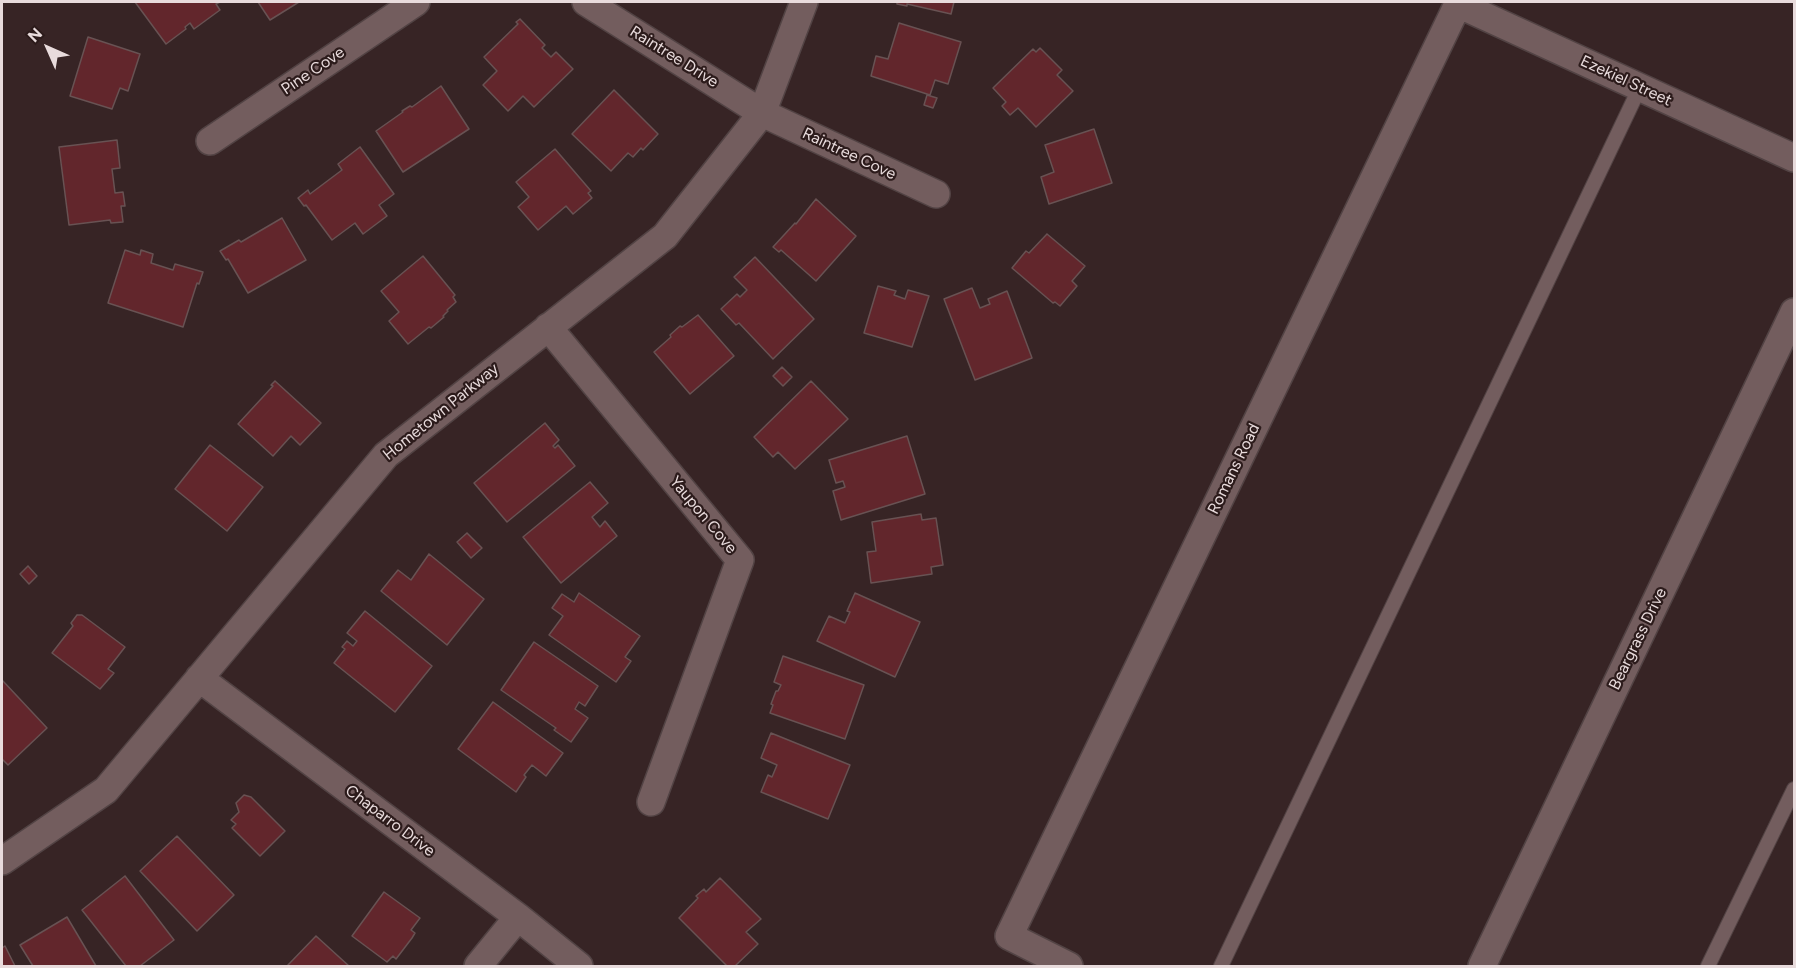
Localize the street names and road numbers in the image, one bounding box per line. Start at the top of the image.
street label: Raintree Drive [626,22,722,92]
street label: Pine Cove [278,43,348,99]
street label: Ezekiel Street [1577,51,1675,111]
street label: Raintree Cove [799,124,899,184]
street label: Hometown Parkway [379,359,503,465]
street label: Romans Road [1204,421,1264,517]
street label: Yaupon Cove [665,472,741,558]
street label: Beargrass Drive [1605,585,1671,693]
street label: Chaparro Drive [341,781,439,861]

